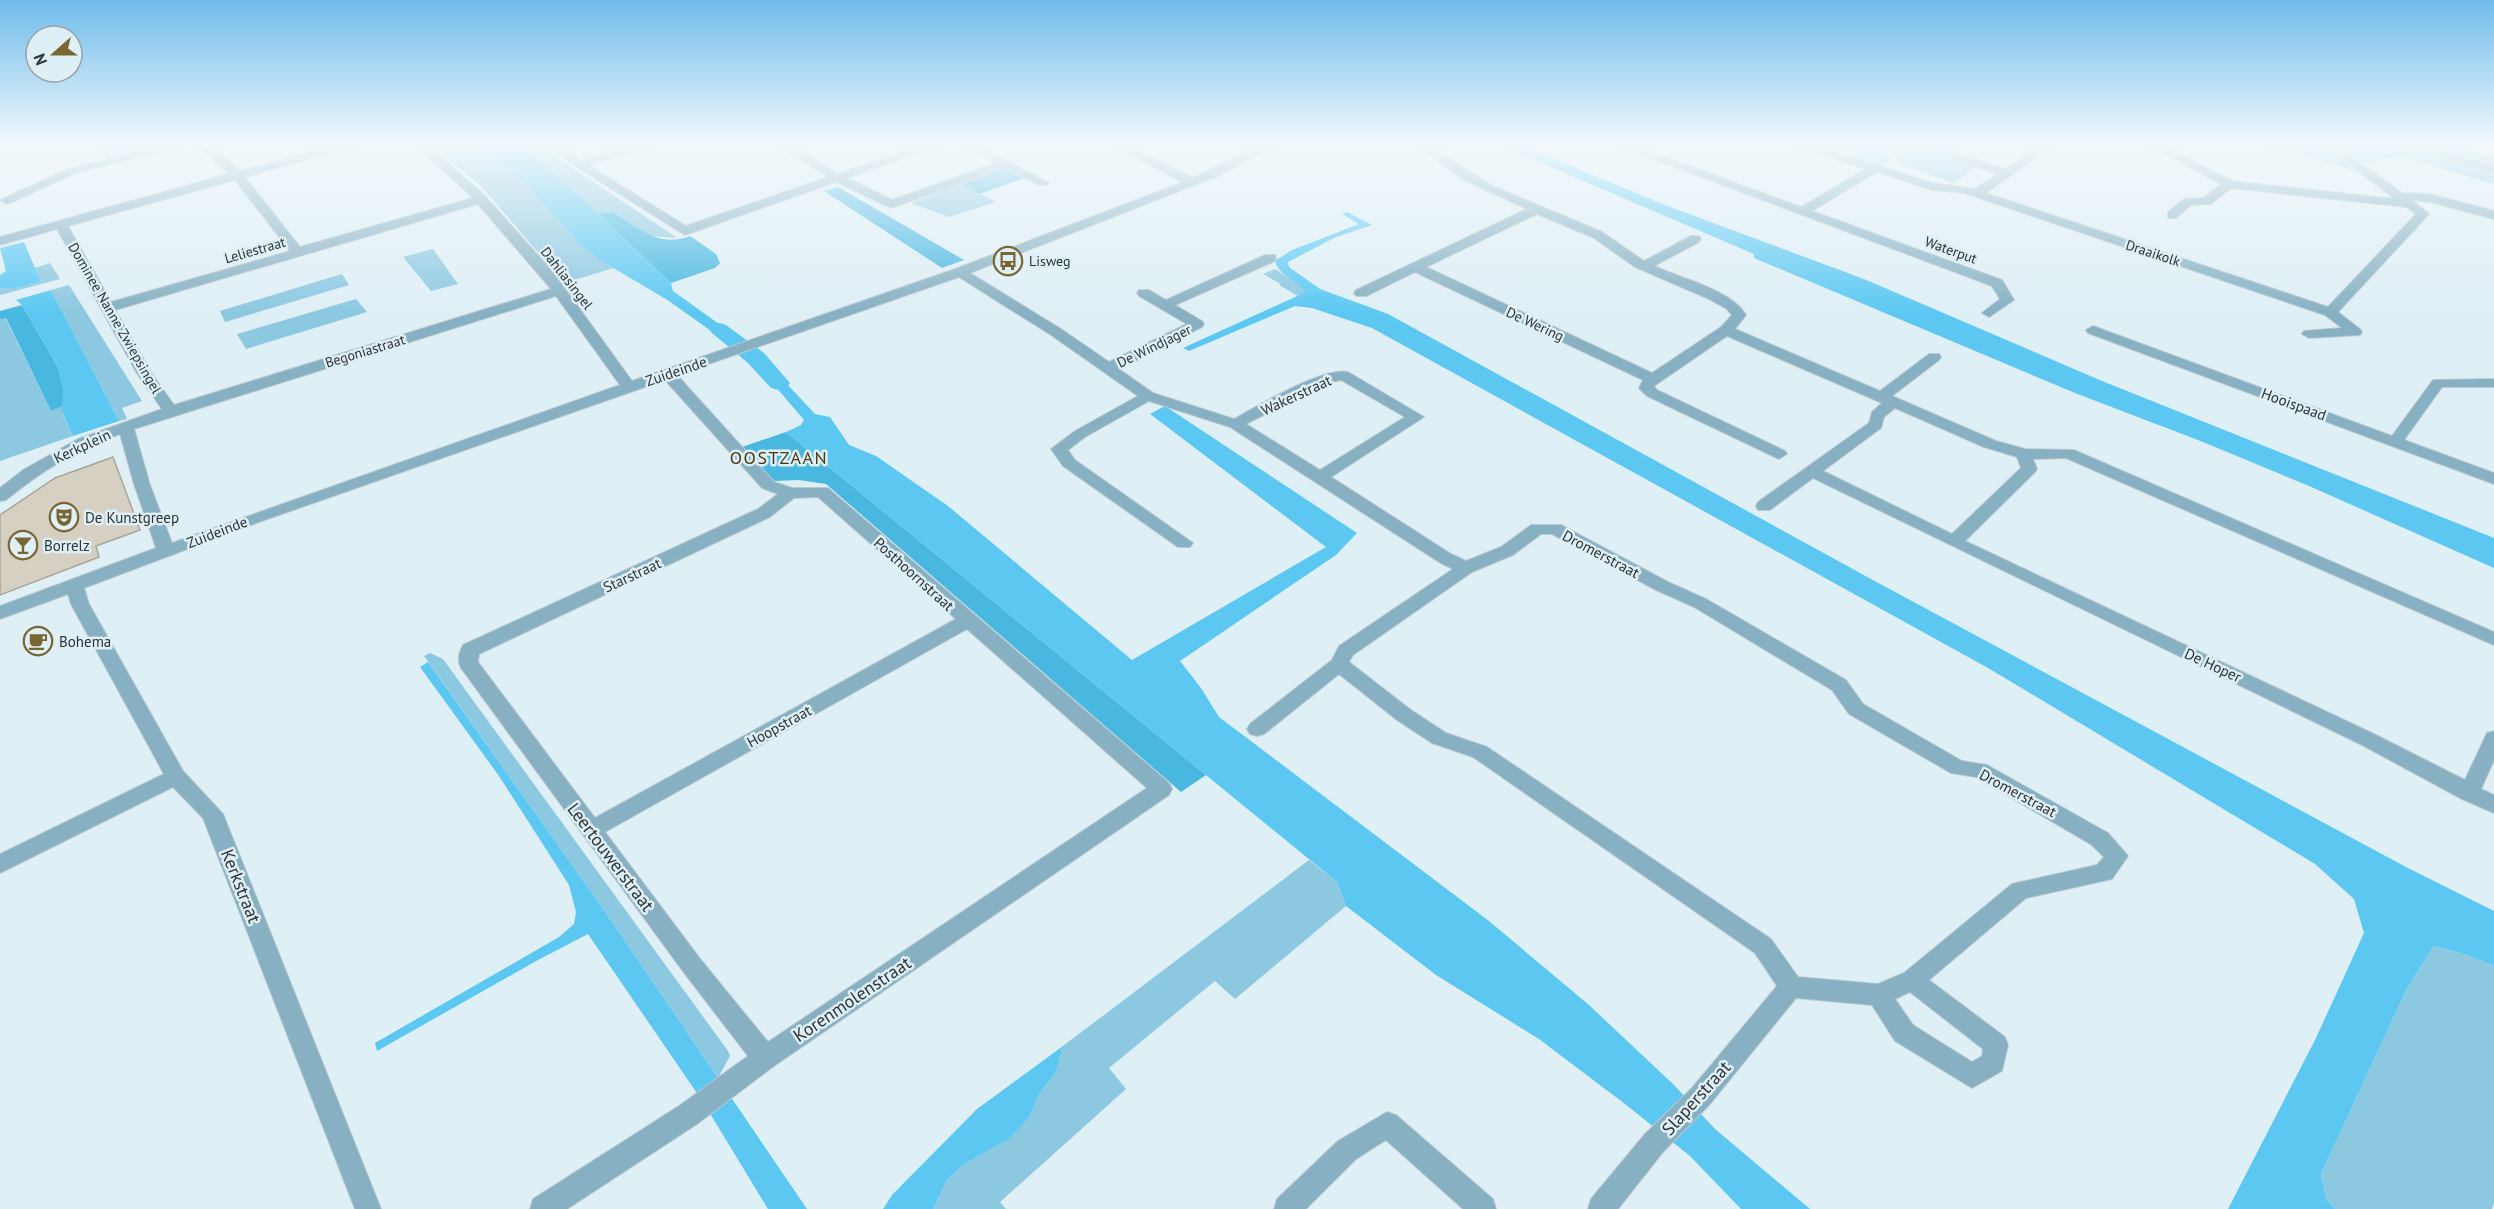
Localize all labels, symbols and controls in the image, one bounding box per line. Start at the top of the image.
north arrow [24,24,84,84]
text: N [29,51,51,68]
street label: Waterput [1922,232,1980,268]
street label: Leliestraat [222,233,288,267]
street label: Draaikolk [2123,236,2183,270]
street label: Dominee Nanne Zwiepsingel [64,239,166,397]
street label: Dahliasingel [537,243,597,313]
bus stop icon: Lisweg [992,245,1024,277]
place label: Lisweg [1029,252,1071,270]
street label: De Wering [1503,303,1567,345]
street label: De Windjager [1114,320,1194,372]
street label: Begoniastraat [323,330,407,372]
street label: Zuideinde [643,352,709,390]
street label: Wakerstraat [1258,370,1334,420]
street label: Hooispaad [2259,384,2329,424]
street label: Kerkplein [50,425,114,467]
district label: OOSTZAAN [730,446,828,469]
theatre icon: De Kunstgreep [48,501,80,533]
place label: De Kunstgreep [85,508,179,527]
street label: Zuideinde [184,512,250,552]
street label: Dromerstraat [1559,526,1643,582]
bar icon: Borrelz [7,529,39,561]
street label: Posthoornstraat [870,533,958,615]
place label: Borrelz [44,536,90,555]
street label: Starstraat [600,553,664,597]
cafe icon: Bohema [22,625,54,657]
place label: Bohema [59,632,111,651]
street label: De Hoper [2182,644,2244,686]
street label: Hoopstraat [743,701,815,751]
street label: Dromerstraat [1976,765,2060,821]
street label: Leertouwerstraat [563,798,659,916]
street label: Kerkstraat [216,846,266,926]
street label: Korenmolenstraat [789,951,915,1047]
street label: Slaperstraat [1657,1056,1735,1140]

